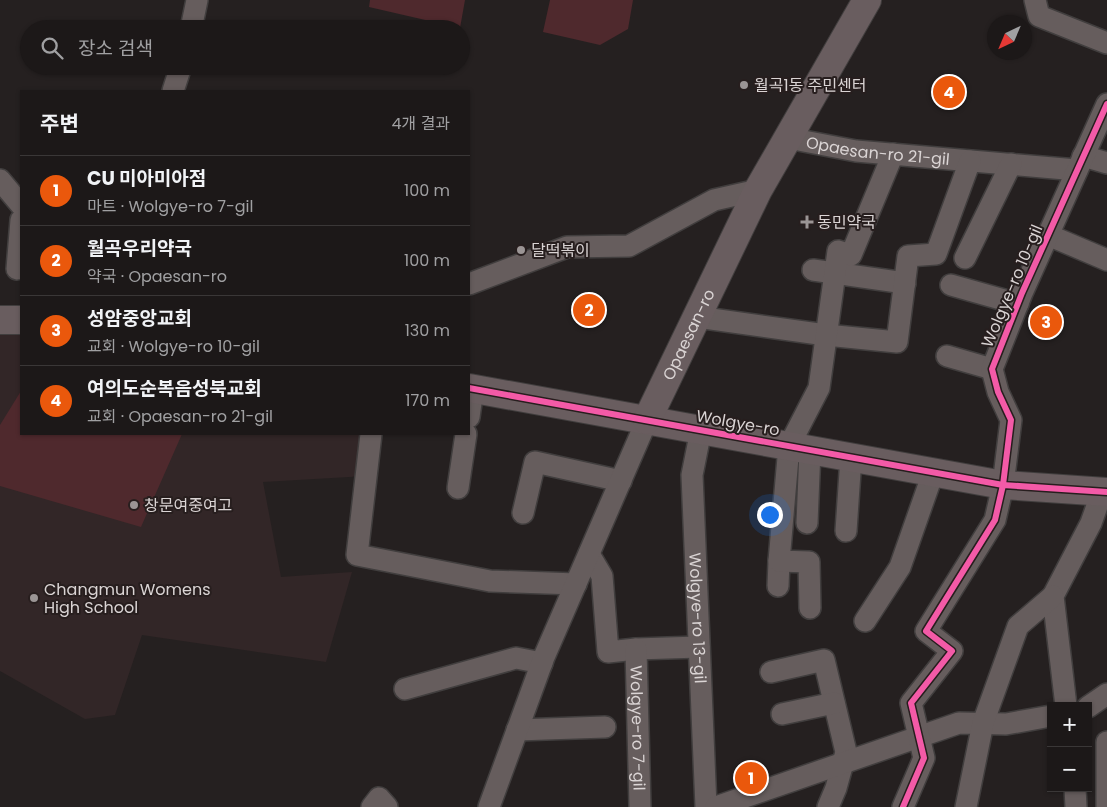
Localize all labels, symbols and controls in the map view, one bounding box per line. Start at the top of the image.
north arrow [987,15,1032,60]
search box [20,20,470,75]
icon: search [38,34,66,62]
text: 장소 검색 [78,35,153,62]
pin: 4 [933,73,965,111]
place label: 월곡1동 주민센터 [754,74,866,97]
marker: 월곡1동 주민센터 [738,79,750,91]
text: 주변 [40,109,79,138]
text: 4개 결과 [392,112,450,135]
street label: Opaesan-ro 21-gil [804,130,951,171]
text: CU 미아미아점 [87,165,206,192]
text: 1 [53,179,59,202]
text: 100 m [404,179,450,202]
text: 마트 · Wolgye-ro 7-gil [87,195,253,218]
place label: 동민약국 [817,211,876,234]
marker: 동민약국 [801,216,813,228]
street label: Wolgye-ro 10-gil [976,221,1048,351]
text: 월곡우리약국 [87,235,192,262]
place label: 달떡볶이 [531,239,590,262]
marker: 달떡볶이 [515,244,527,256]
text: 2 [51,249,61,272]
text: 100 m [404,249,450,272]
text: 약국 · Opaesan-ro [87,265,227,288]
street label: Opaesan-ro [656,285,720,384]
pin: 2 [573,291,605,329]
pin: 3 [1030,303,1062,341]
text: 성암중앙교회 [87,305,192,332]
text: 3 [51,319,61,342]
text: 130 m [405,319,450,342]
text: 교회 · Wolgye-ro 10-gil [87,335,260,358]
text: 여의도순복음성북교회 [87,375,262,402]
text: 4 [51,389,61,412]
text: 170 m [405,389,450,412]
street label: Wolgye-ro [694,404,782,442]
text: 교회 · Opaesan-ro 21-gil [87,405,273,428]
place label: 창문여중여고 [144,494,232,517]
marker: 창문여중여고 [128,499,140,511]
your location [757,502,783,528]
street label: Wolgye-ro 13-gil [684,552,712,684]
place label: Changmun Womens High School [44,578,211,619]
marker: Changmun Womens High School [28,592,40,604]
street label: Wolgye-ro 7-gil [625,665,651,791]
map controls [1047,702,1092,792]
button: + [1047,702,1092,747]
button: − [1047,747,1092,792]
pin: 1 [735,759,767,797]

